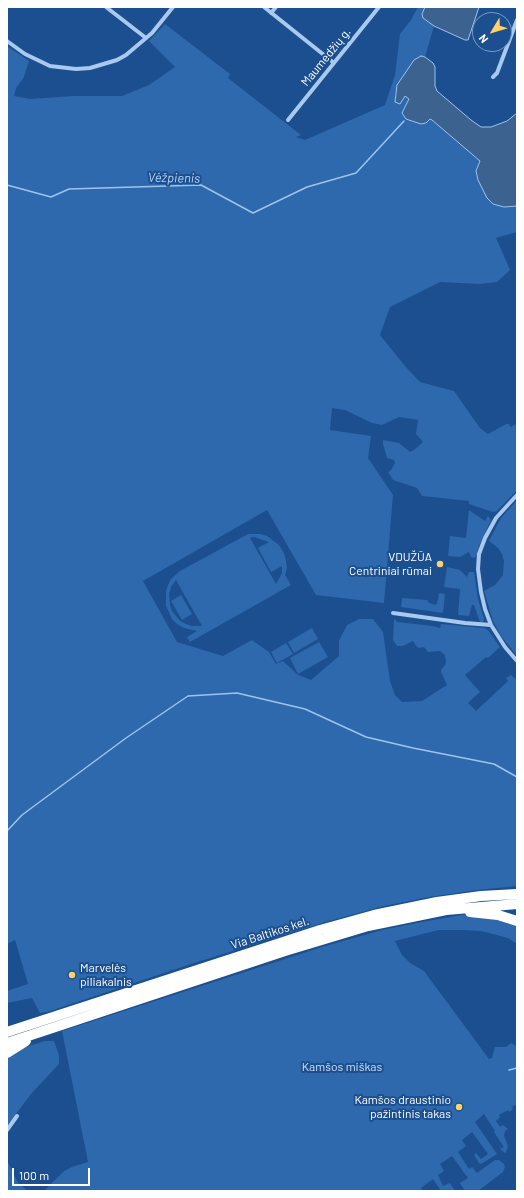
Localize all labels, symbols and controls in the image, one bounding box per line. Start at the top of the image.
north arrow [472,12,512,52]
street label: Maumedžių g. [298,25,354,89]
text: N [476,32,490,46]
water label: Vėžpienis [148,170,200,186]
place label: VDUŽŪA Centriniai rūmai [349,550,432,578]
marker: VDUŽŪA Centriniai rūmai [435,559,445,569]
street label: Via Baltikos kel. [229,914,311,952]
place label: Marvelės piliakalnis [80,961,132,989]
marker: Marvelės piliakalnis [67,970,77,980]
park label: Kamšos miškas [302,1060,382,1074]
place label: Kamšos draustinio pažintinis takas [354,1093,451,1121]
marker: Kamšos draustinio pažintinis takas [454,1102,464,1112]
scale bar [14,1160,92,1186]
text: 100 m [19,1168,49,1182]

